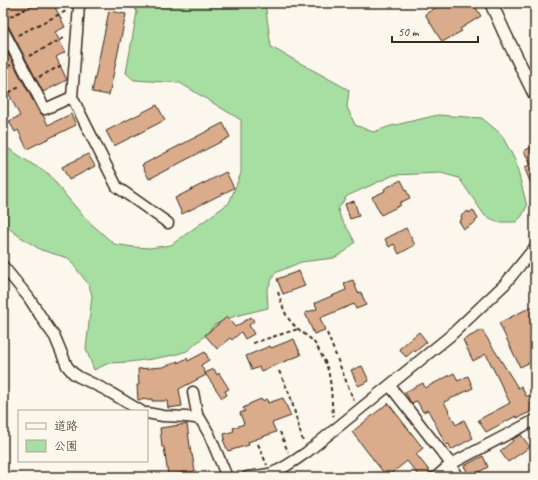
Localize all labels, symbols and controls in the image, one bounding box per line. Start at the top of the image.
scale bar [392,18,478,44]
text: 50 m [398,24,420,40]
legend [18,410,148,462]
text: 道路 [54,418,78,434]
text: 公園 [54,438,78,454]

